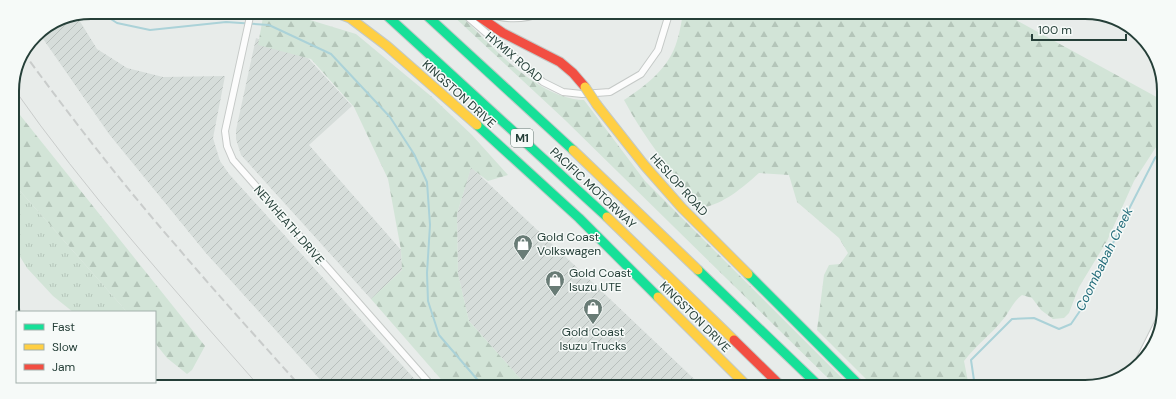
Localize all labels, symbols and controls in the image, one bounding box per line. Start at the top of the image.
scale bar [1032,16,1126,42]
text: 100 m [1038,22,1072,38]
street label: HYMIX ROAD [482,28,546,86]
street label: KINGSTON DRIVE [419,57,499,132]
road number: M1 [511,129,533,147]
street label: PACIFIC MOTORWAY [547,144,639,232]
street label: HESLOP ROAD [647,150,711,220]
street label: NEWHEATH DRIVE [250,182,328,268]
water label: Coombabah Creek [1071,204,1137,314]
place label: Gold Coast Volkswagen [537,229,601,259]
shop icon: Gold Coast Volkswagen [512,233,534,261]
place label: Gold Coast Isuzu UTE [569,265,632,295]
shop icon: Gold Coast Isuzu UTE [544,269,566,297]
street label: KINGSTON DRIVE [656,278,734,356]
shop icon: Gold Coast Isuzu Trucks [582,297,604,325]
legend [16,311,156,383]
text: Fast [52,319,75,335]
place label: Gold Coast Isuzu Trucks [559,324,627,354]
text: Slow [52,339,78,355]
text: Jam [52,359,75,375]

